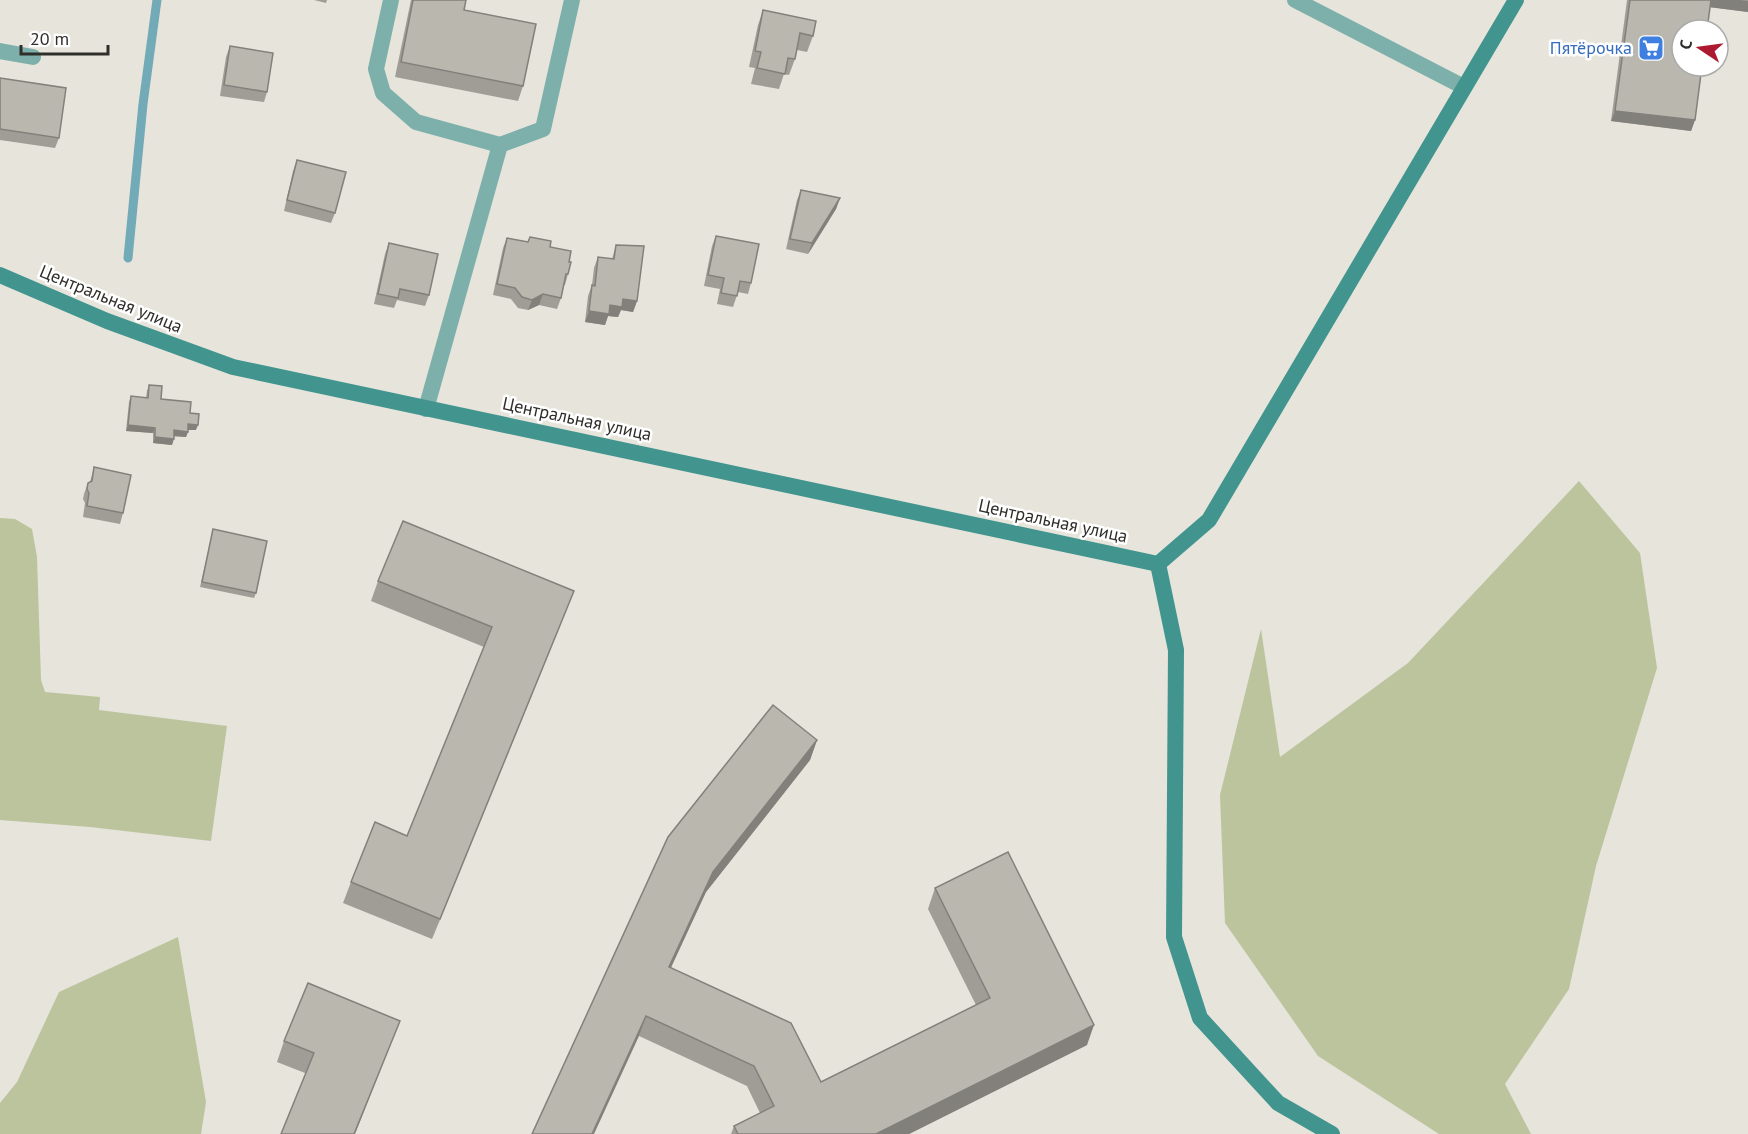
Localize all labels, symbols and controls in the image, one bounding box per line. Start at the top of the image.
scale bar [21,18,108,56]
north arrow [1670,18,1730,78]
text: 20 m [30,27,69,50]
supermarket icon: Пятёрочка [1636,33,1666,63]
place label: Пятёрочка [1550,36,1632,59]
text: С [1675,38,1696,51]
street label: Центральная улица [36,259,186,338]
street label: Центральная улица [500,391,654,446]
street label: Центральная улица [976,493,1130,548]

